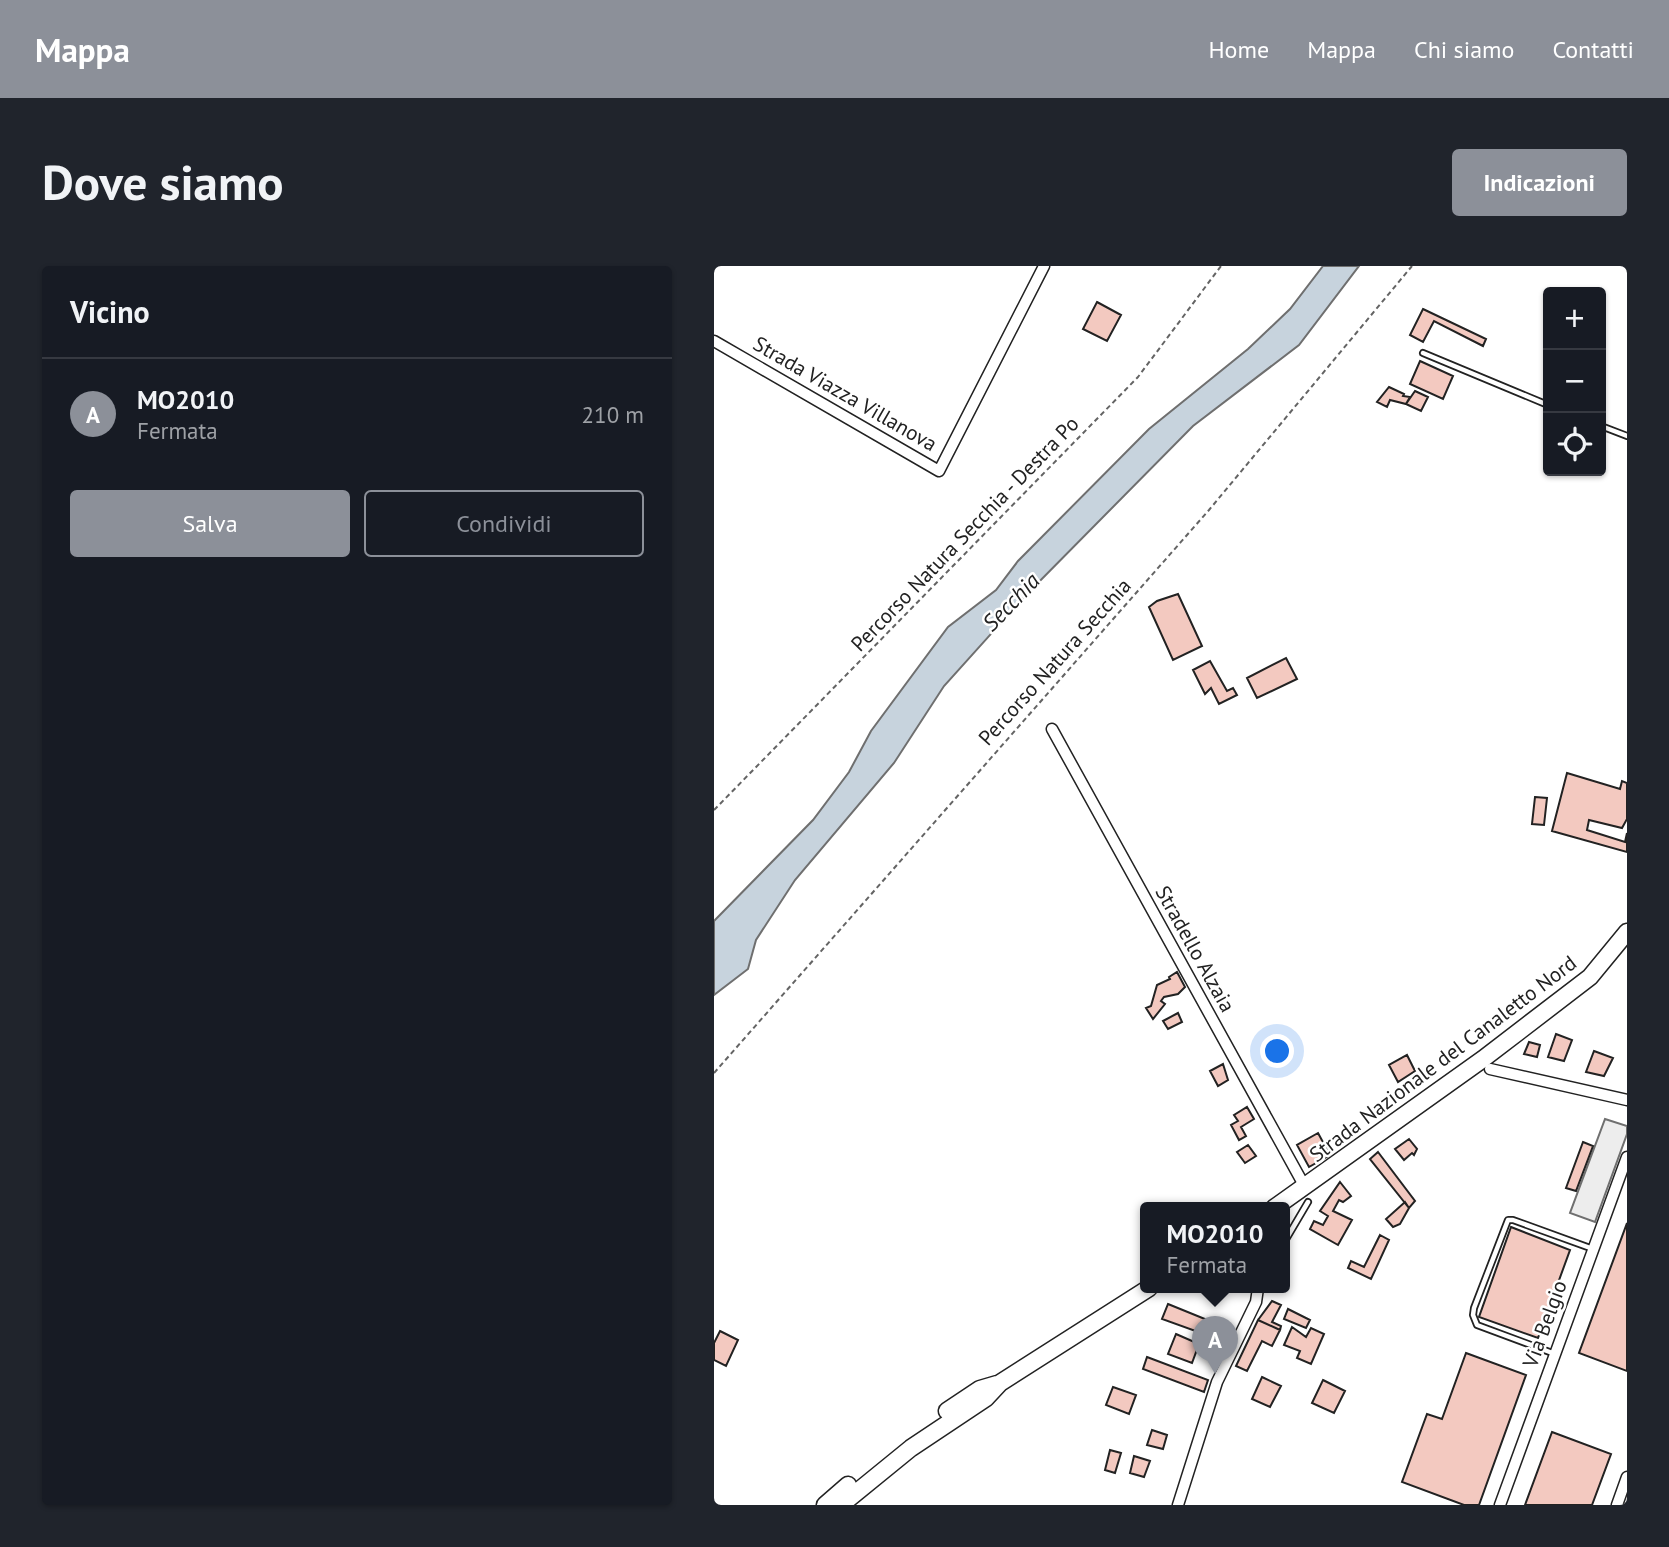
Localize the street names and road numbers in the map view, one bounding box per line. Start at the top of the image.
street label: Strada Viazza Villanova [748,330,942,457]
street label: Percorso Natura Secchia - Destra Po [845,410,1085,658]
street label: Percorso Natura Secchia [972,573,1137,751]
street label: Stradello Alzaia [1150,881,1241,1017]
street label: Strada Nazionale del Canaletto Nord [1304,949,1582,1168]
street label: Via Belgio [1516,1277,1573,1372]

